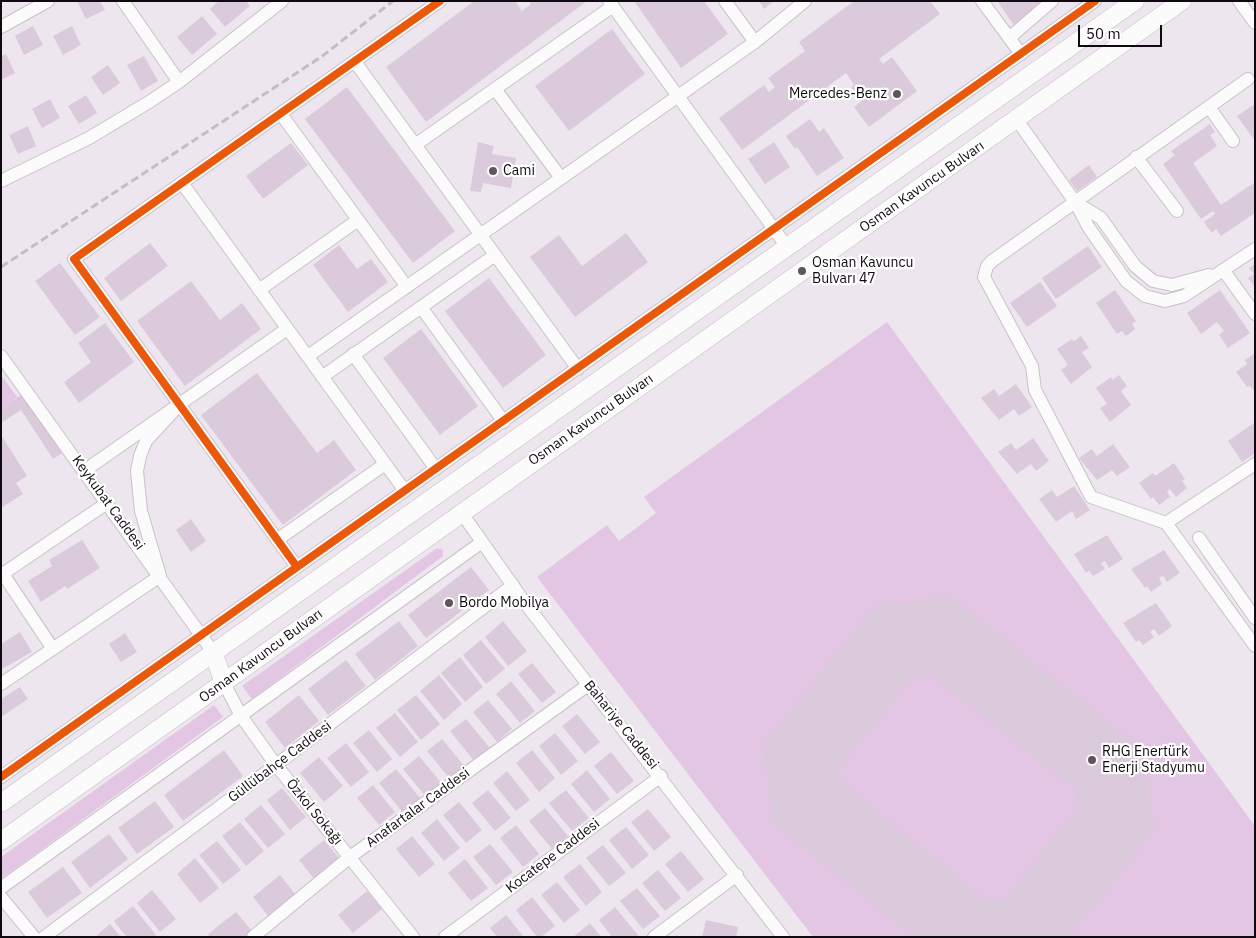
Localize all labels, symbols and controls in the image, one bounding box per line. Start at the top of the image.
scale bar [1081,15,1165,47]
text: 50 m [1086,24,1121,43]
place label: Mercedes-Benz [789,86,887,102]
marker: Mercedes-Benz [891,88,903,100]
street label: Osman Kavuncu Bulvarı [856,138,988,236]
place label: Cami [503,163,535,179]
marker: Cami [487,165,499,177]
place label: Osman Kavuncu Bulvarı 47 [812,255,913,288]
marker: Osman Kavuncu Bulvarı 47 [796,265,808,277]
street label: Osman Kavuncu Bulvarı [525,371,657,469]
street label: Keykubat Caddesi [68,453,148,553]
place label: Bordo Mobilya [459,595,549,611]
marker: Bordo Mobilya [443,597,455,609]
street label: Osman Kavuncu Bulvarı [196,606,326,706]
street label: Bahariye Caddesi [580,677,662,773]
street label: Güllübahçe Caddesi [225,718,335,806]
place label: RHG Enertürk Enerji Stadyumu [1102,744,1205,776]
marker: RHG Enertürk Enerji Stadyumu [1086,754,1098,766]
street label: Anafartalar Caddesi [363,765,473,851]
street label: Özkol Sokağı [282,776,346,848]
street label: Kocatepe Caddesi [503,815,603,897]

